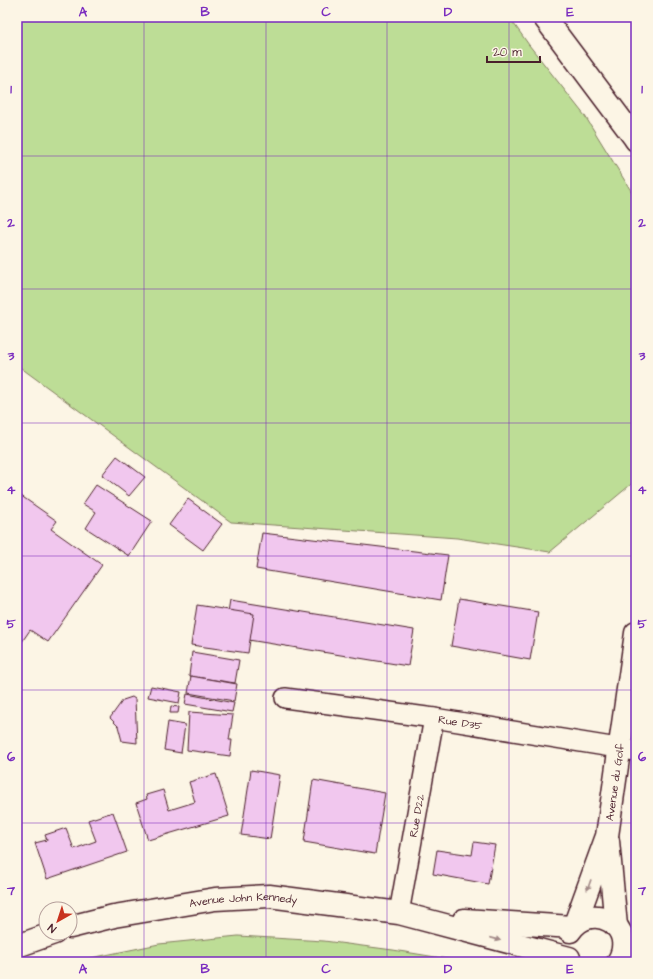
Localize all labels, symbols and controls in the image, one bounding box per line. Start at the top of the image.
text: A [79,3,88,21]
text: B [200,3,210,21]
text: C [321,3,331,21]
text: D [444,3,453,21]
text: E [566,3,574,21]
scale bar [487,38,540,64]
text: 20 m [493,44,522,61]
text: 1 [10,80,12,98]
text: 1 [641,80,643,98]
text: 2 [6,214,15,232]
text: 2 [637,214,646,232]
text: 3 [7,347,15,365]
text: 3 [638,347,646,365]
text: 4 [7,481,16,499]
text: 4 [638,481,647,499]
text: 5 [6,615,16,633]
text: 5 [637,615,647,633]
street label: Rue D35 [437,711,484,733]
street label: Avenue du Golf [602,742,628,822]
text: 6 [7,748,16,766]
text: 6 [638,748,647,766]
street label: Rue D22 [405,792,428,838]
one-way arrow [585,880,591,892]
text: 7 [6,882,16,900]
text: 7 [637,882,647,900]
street label: Avenue John Kennedy [188,889,298,911]
north arrow [38,901,78,941]
text: N [45,920,59,936]
one-way arrow [489,936,502,942]
text: A [79,960,88,978]
text: B [200,960,210,978]
text: C [321,960,331,978]
text: D [444,960,453,978]
text: E [566,960,574,978]

